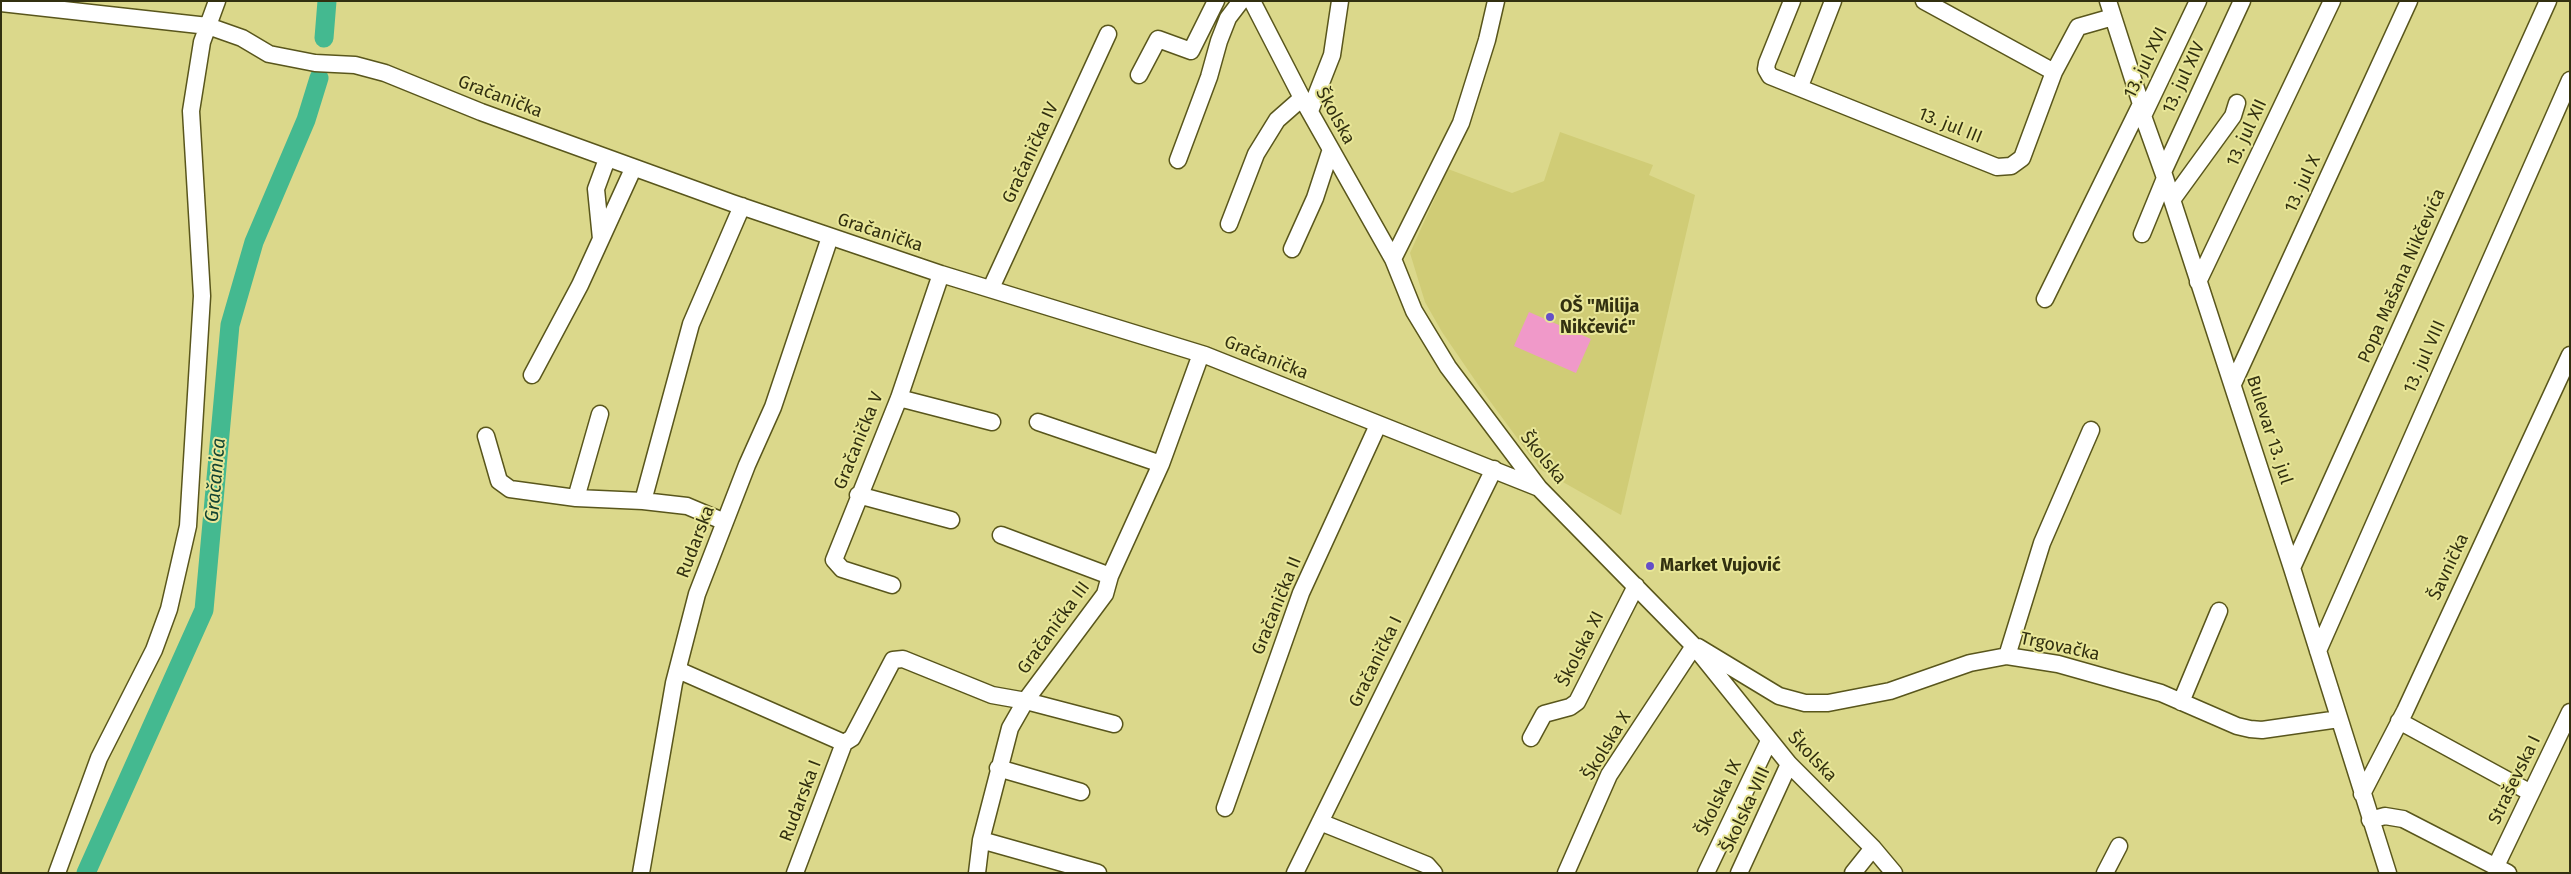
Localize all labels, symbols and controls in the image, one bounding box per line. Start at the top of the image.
street label: 13. jul XVI [2120,24,2172,102]
street label: 13. jul XIV [2158,39,2210,117]
street label: Gračanička [455,71,545,123]
street label: Školska [1311,84,1359,148]
street label: 13. jul XII [2222,96,2272,170]
street label: Gračanička IV [998,99,1064,207]
street label: 13. jul III [1915,103,1985,149]
street label: 13. jul X [2280,152,2326,216]
street label: Popa Mašana Nikčevića [2354,185,2450,367]
street label: Gračanička [835,209,925,257]
place label: OŠ "Milija Nikčević" [1560,296,1639,338]
marker: OŠ "Milija Nikčević" [1544,311,1556,323]
street label: 13. jul VIII [2399,317,2451,397]
street label: Gračanička [1221,331,1311,385]
street label: Bulevar 13. jul [2241,373,2297,487]
street label: Gračanička V [830,389,888,493]
street label: Školska [1515,427,1571,489]
water label: Gračanica [201,437,231,523]
street label: Rudarska [672,503,720,581]
street label: Šavnička [2424,530,2474,604]
street label: Gračanička II [1247,554,1307,658]
place label: Market Vujović [1660,555,1781,577]
marker: Market Vujović [1644,560,1656,572]
street label: Gračanička III [1013,577,1095,679]
street label: Školska XI [1553,608,1609,690]
street label: Gračanička I [1345,613,1407,711]
street label: Trgovačka [2018,628,2102,666]
street label: Školska X [1578,708,1636,784]
street label: Školska [1783,727,1841,787]
street label: Straševska I [2484,732,2546,828]
street label: Rudarska I [776,757,826,845]
street label: Školska IX [1691,757,1747,839]
street label: Školska VIII [1717,764,1775,856]

